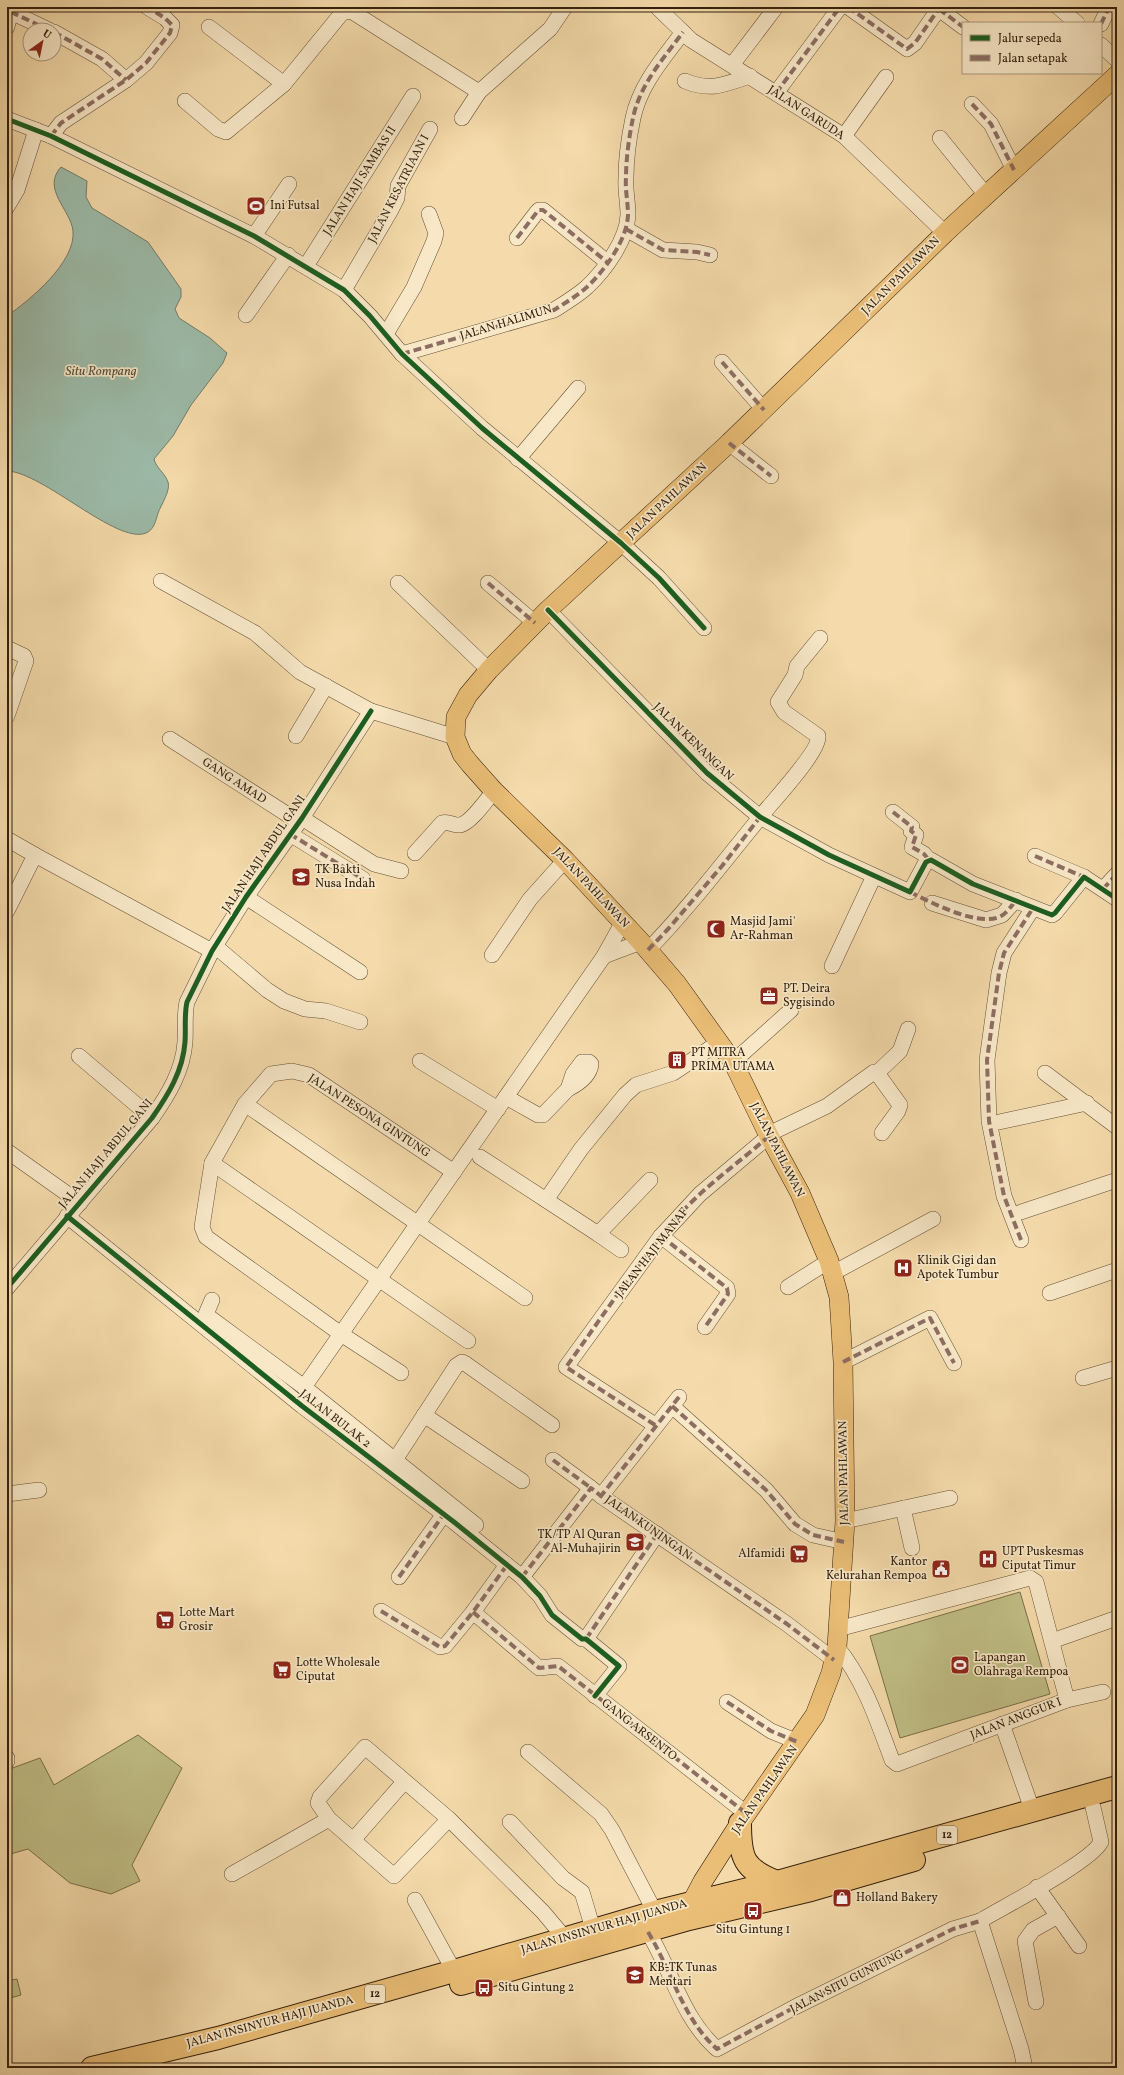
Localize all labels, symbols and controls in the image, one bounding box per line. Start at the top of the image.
north arrow [22,22,62,62]
legend [962,22,1102,74]
text: U [39,27,54,43]
text: Jalur sepeda [998,31,1062,47]
text: Jalan setapak [998,51,1068,67]
street label: JALAN GARUDA [764,82,848,144]
street label: JALAN HAJI SAMBAS II [320,123,400,239]
street label: JALAN KESATRIAAN I [365,132,433,246]
sports icon: Ini Futsal [245,195,267,217]
place label: Ini Futsal [270,198,320,214]
street label: JALAN PAHLAWAN [858,233,944,319]
street label: JALAN HALIMUN [458,301,554,345]
water label: Situ Rompang [65,363,137,381]
street label: JALAN PAHLAWAN [623,459,711,543]
street label: JALAN KENANGAN [649,699,737,785]
street label: GANG AMAD [199,754,269,808]
street label: JALAN HAJI ABDUL GANI [219,792,309,916]
street label: JALAN PAHLAWAN [549,844,633,932]
place label: TK Bakti Nusa Indah [315,862,376,892]
school or university icon: TK Bakti Nusa Indah [290,866,312,888]
place label: Masjid Jami' Ar-Rahman [730,914,795,944]
mosque icon: Masjid Jami' Ar-Rahman [705,918,727,940]
place label: PT. Deira Sygisindo [783,981,835,1011]
office icon: PT. Deira Sygisindo [758,985,780,1007]
place label: PT MITRA PRIMA UTAMA [691,1045,775,1075]
building icon: PT MITRA PRIMA UTAMA [666,1049,688,1071]
street label: JALAN PESONA GINTUNG [305,1070,433,1162]
street label: JALAN HAJI ABDUL GANI [55,1096,157,1212]
street label: JALAN PAHLAWAN [746,1100,808,1200]
street label: JALAN HAJI MANAF [612,1204,692,1301]
place label: Klinik Gigi dan Apotek Tumbur [917,1253,999,1283]
hospital icon: Klinik Gigi dan Apotek Tumbur [892,1257,914,1279]
street label: JALAN BULAK 2 [296,1386,374,1452]
street label: JALAN PAHLAWAN [835,1420,853,1526]
street label: JALAN KUNINGAN [601,1492,695,1564]
place label: TK/TP Al Quran Al-Muhajirin [538,1527,621,1557]
school or university icon: TK/TP Al Quran Al-Muhajirin [624,1531,646,1553]
supermarket icon: Alfamidi [788,1543,810,1565]
place label: UPT Puskesmas Ciputat Timur [1002,1544,1084,1574]
place label: Alfamidi [738,1546,785,1562]
hospital icon: UPT Puskesmas Ciputat Timur [977,1548,999,1570]
place label: Kantor Kelurahan Rempoa [826,1554,927,1584]
public building icon: Kantor Kelurahan Rempoa [930,1558,952,1580]
place label: Lotte Mart Grosir [179,1605,235,1635]
supermarket icon: Lotte Mart Grosir [154,1609,176,1631]
place label: Lapangan Olahraga Rempoa [974,1650,1069,1680]
sports icon: Lapangan Olahraga Rempoa [949,1654,971,1676]
place label: Lotte Wholesale Ciputat [296,1655,380,1685]
supermarket icon: Lotte Wholesale Ciputat [271,1659,293,1681]
street label: JALAN ANGGUR I [968,1694,1064,1744]
street label: GANG ARSENTO [598,1695,680,1765]
street label: JALAN PAHLAWAN [728,1742,802,1837]
road number: 12 [937,1826,957,1844]
shop icon: Holland Bakery [831,1887,853,1909]
place label: Holland Bakery [856,1890,938,1906]
street label: JALAN INSINYUR HAJI JUANDA [519,1895,689,1958]
bus stop icon: Situ Gintung 1 [742,1900,764,1922]
place label: Situ Gintung 1 [716,1922,790,1938]
street label: JALAN SITU GUNTUNG [787,1946,907,2018]
place label: KB-TK Tunas Mentari [649,1960,717,1990]
school or university icon: KB-TK Tunas Mentari [624,1964,646,1986]
bus stop icon: Situ Gintung 2 [473,1977,495,1999]
place label: Situ Gintung 2 [498,1980,574,1996]
road number: 12 [365,1985,385,2003]
street label: JALAN INSINYUR HAJI JUANDA [185,1992,356,2052]

